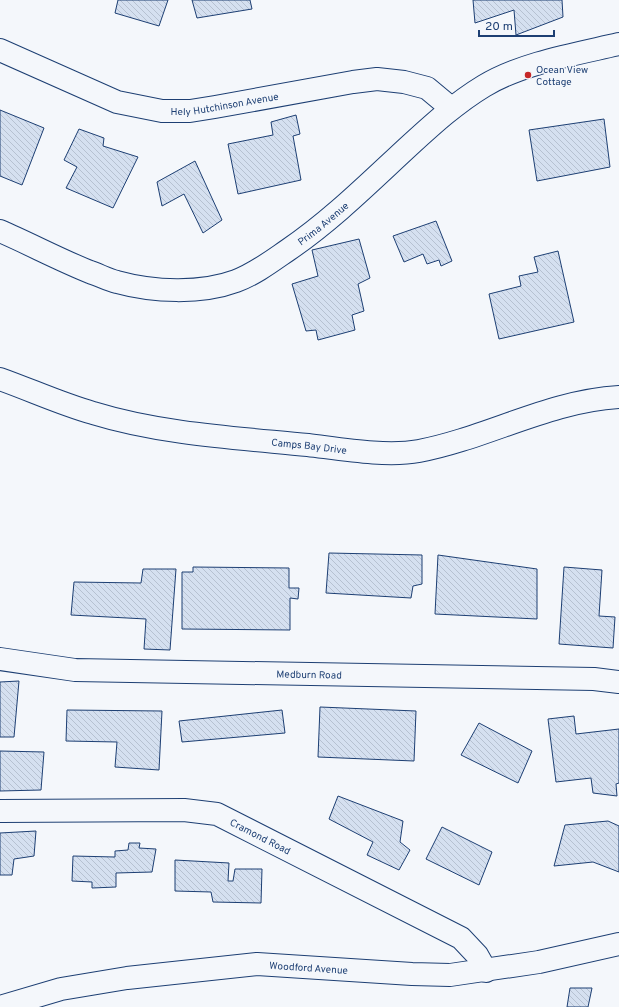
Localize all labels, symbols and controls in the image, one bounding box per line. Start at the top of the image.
scale bar [479,12,554,38]
text: 20 m [485,19,513,35]
place label: Ocean View Cottage [536,64,588,89]
marker: Ocean View Cottage [523,70,533,80]
street label: Hely Hutchinson Avenue [171,91,280,119]
street label: Prima Avenue [296,200,352,249]
street label: Camps Bay Drive [271,437,348,458]
street label: Medburn Road [276,668,342,683]
street label: Cramond Road [227,817,292,858]
street label: Woodford Avenue [269,960,348,978]

